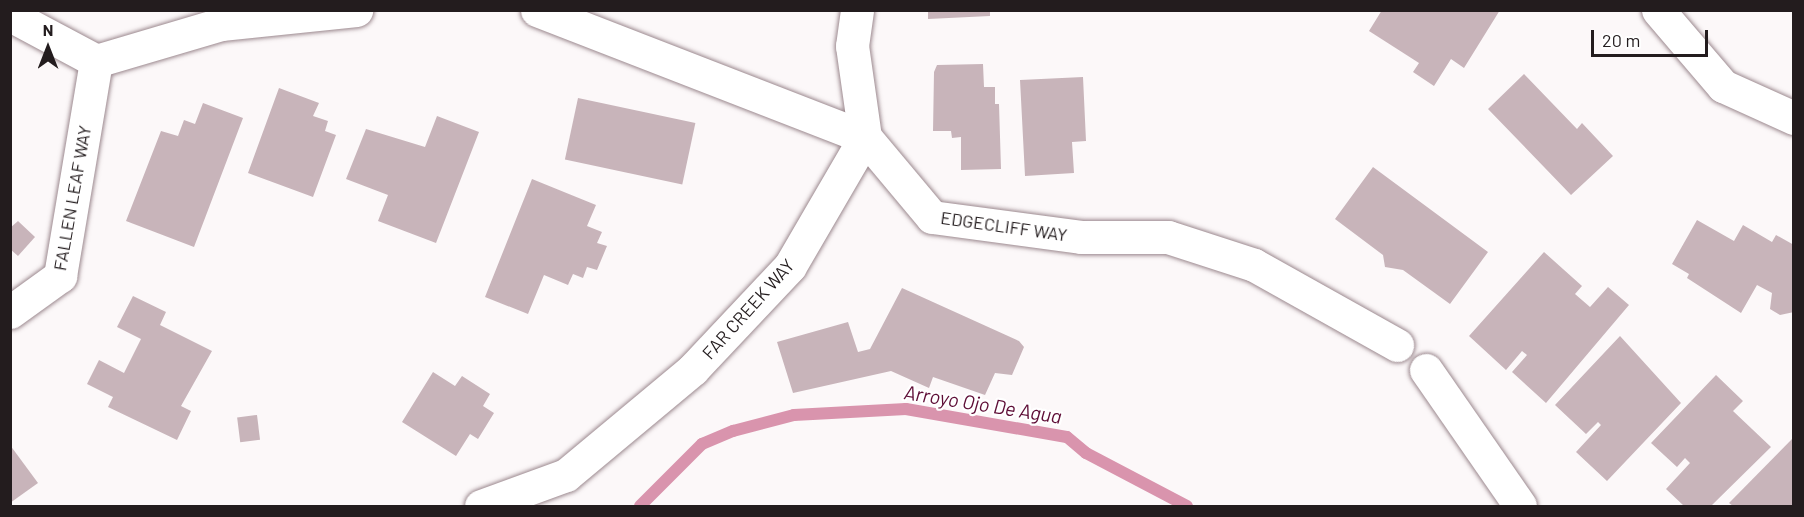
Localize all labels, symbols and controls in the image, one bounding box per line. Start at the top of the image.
north arrow [18,18,78,78]
scale bar [1594,18,1711,56]
text: N [43,20,53,39]
text: 20 m [1602,29,1640,51]
street label: FALLEN LEAF WAY [49,124,95,272]
street label: EDGECLIFF WAY [939,206,1069,246]
street label: FAR CREEK WAY [697,255,799,363]
water label: Arroyo Ojo De Agua [902,380,1064,428]

